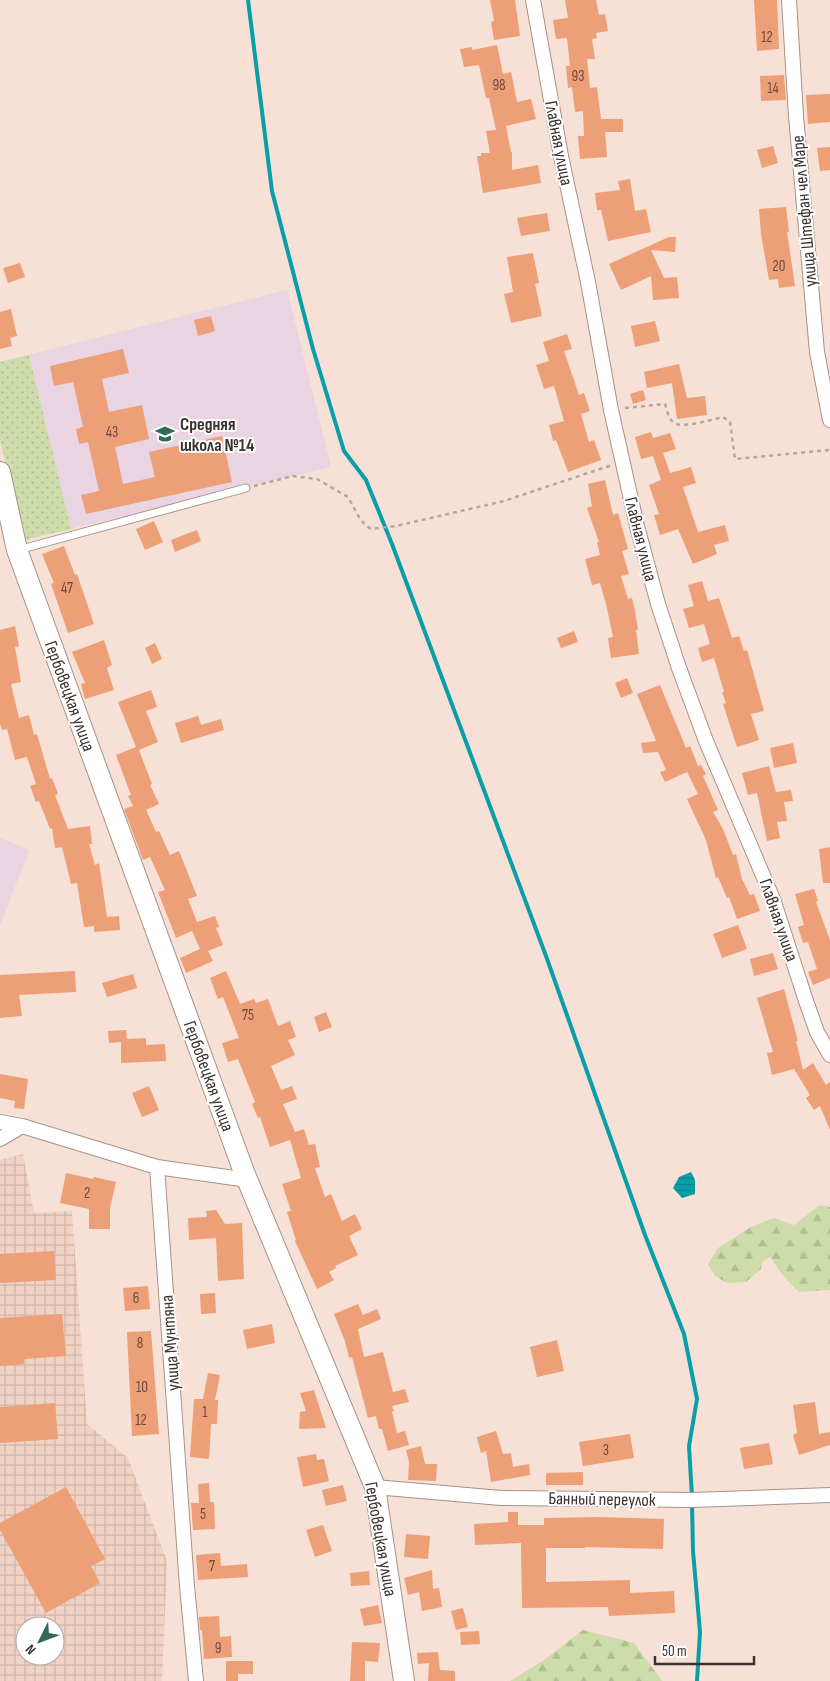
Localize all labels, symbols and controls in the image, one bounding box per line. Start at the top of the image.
house number: 12 [761,28,773,47]
house number: 93 [572,67,584,86]
house number: 98 [492,76,506,95]
house number: 14 [767,79,779,98]
street label: Главная улица [540,99,577,187]
street label: улица Штефан чел Маре [787,134,822,288]
house number: 20 [773,257,785,276]
place label: Средняя школа №14 [180,414,255,456]
house number: 43 [106,423,118,442]
school or university icon: Средняя школа №14 [154,423,176,445]
street label: Главная улица [620,495,661,583]
house number: 47 [61,579,73,598]
street label: Гербовецкая улица [40,638,99,754]
street label: Главная улица [755,876,802,964]
house number: 75 [242,1006,254,1025]
street label: Гербовецкая улица [179,1018,238,1134]
house number: 2 [84,1184,90,1203]
house number: 6 [133,1289,139,1308]
street label: улица Мунтяна [157,1294,184,1392]
house number: 8 [137,1334,143,1353]
house number: 10 [136,1378,148,1397]
house number: 1 [202,1403,208,1422]
house number: 12 [135,1411,147,1430]
house number: 3 [603,1441,609,1460]
street label: Гербовецкая улица [360,1480,401,1598]
street label: Банный переулок [548,1488,656,1511]
house number: 5 [200,1505,206,1524]
house number: 7 [209,1557,215,1576]
north arrow [15,1616,65,1666]
scale bar [655,1634,754,1666]
house number: 9 [215,1639,221,1658]
text: N [22,1641,40,1658]
text: 50 m [662,1642,687,1661]

